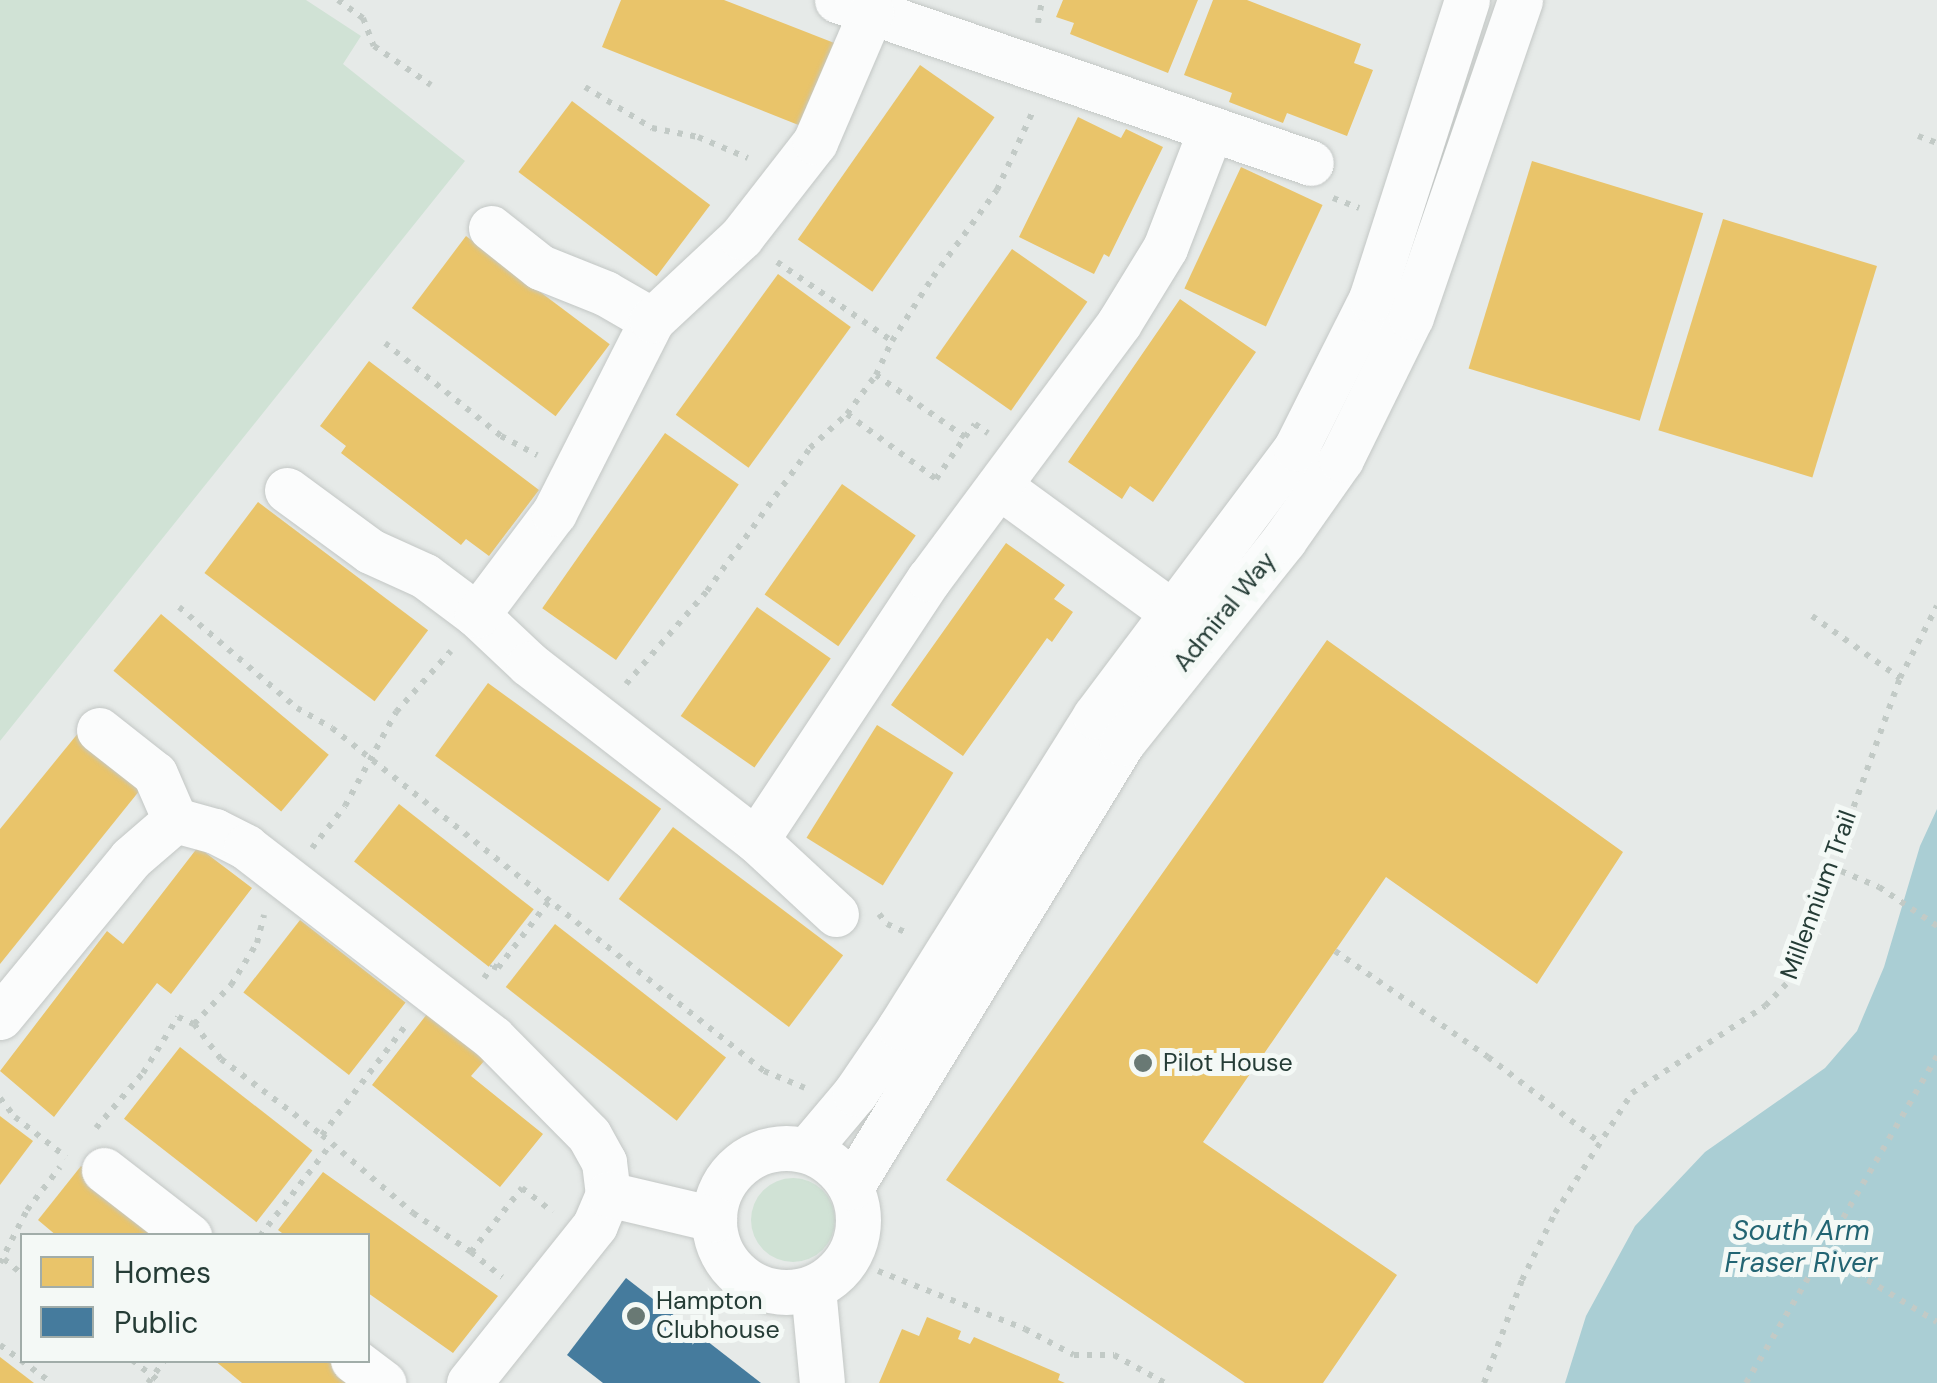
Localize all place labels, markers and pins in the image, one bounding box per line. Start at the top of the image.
place label: Pilot House [1163,1048,1293,1078]
marker: Pilot House [1132,1052,1154,1074]
place label: Hampton Clubhouse [656,1287,780,1346]
marker: Hampton Clubhouse [625,1305,647,1327]

